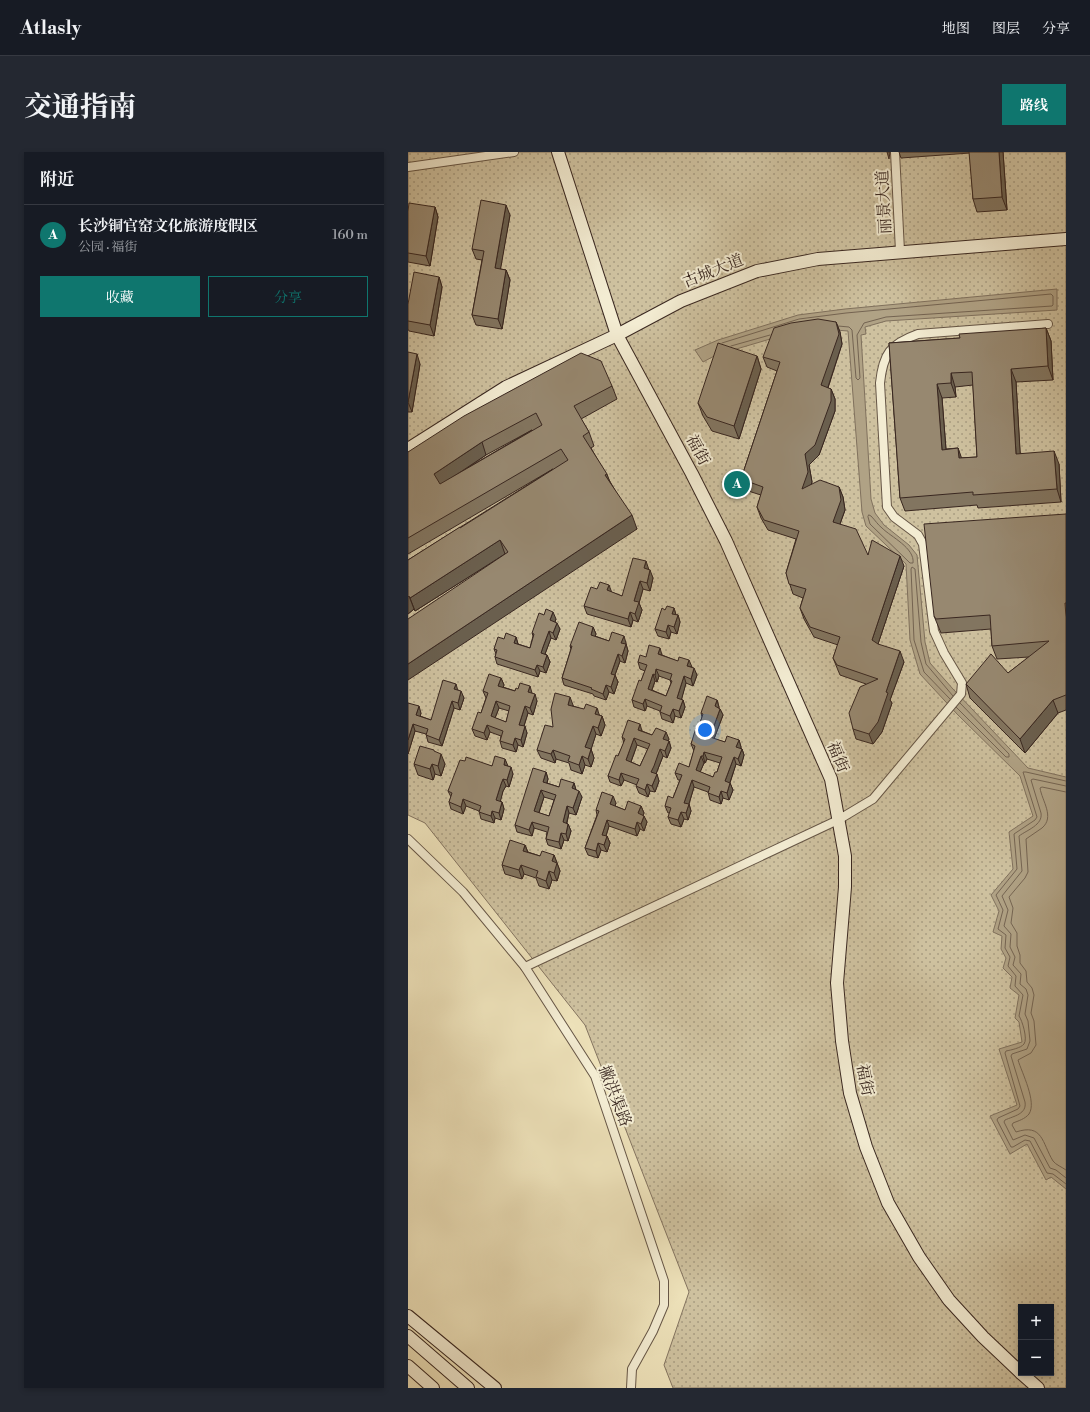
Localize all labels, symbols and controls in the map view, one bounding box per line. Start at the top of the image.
text: Atlasly [20,16,81,40]
text: 地图 [942,20,970,38]
text: 图层 [992,20,1020,38]
text: 分享 [1042,20,1070,38]
button: 路线 [1002,84,1066,125]
text: 交通指南 [24,90,136,125]
text: 附近 [40,169,74,191]
street label: 丽景大道 [872,170,896,234]
text: 长沙铜官窑文化旅游度假区 [78,217,258,236]
text: A [48,227,58,243]
text: 160 m [332,227,368,243]
text: 公园 · 福街 [78,239,138,255]
street label: 古城大道 [680,250,746,292]
button: 收藏 [40,276,200,317]
button: 分享 [208,276,368,317]
street label: 福街 [682,431,714,469]
pin: A [724,469,750,499]
your location [695,720,715,740]
street label: 福街 [823,738,853,776]
street label: 福街 [852,1062,878,1098]
street label: 撇洪渠路 [594,1063,636,1129]
map controls [1018,1304,1054,1376]
button: + [1018,1304,1054,1340]
button: − [1018,1340,1054,1376]

